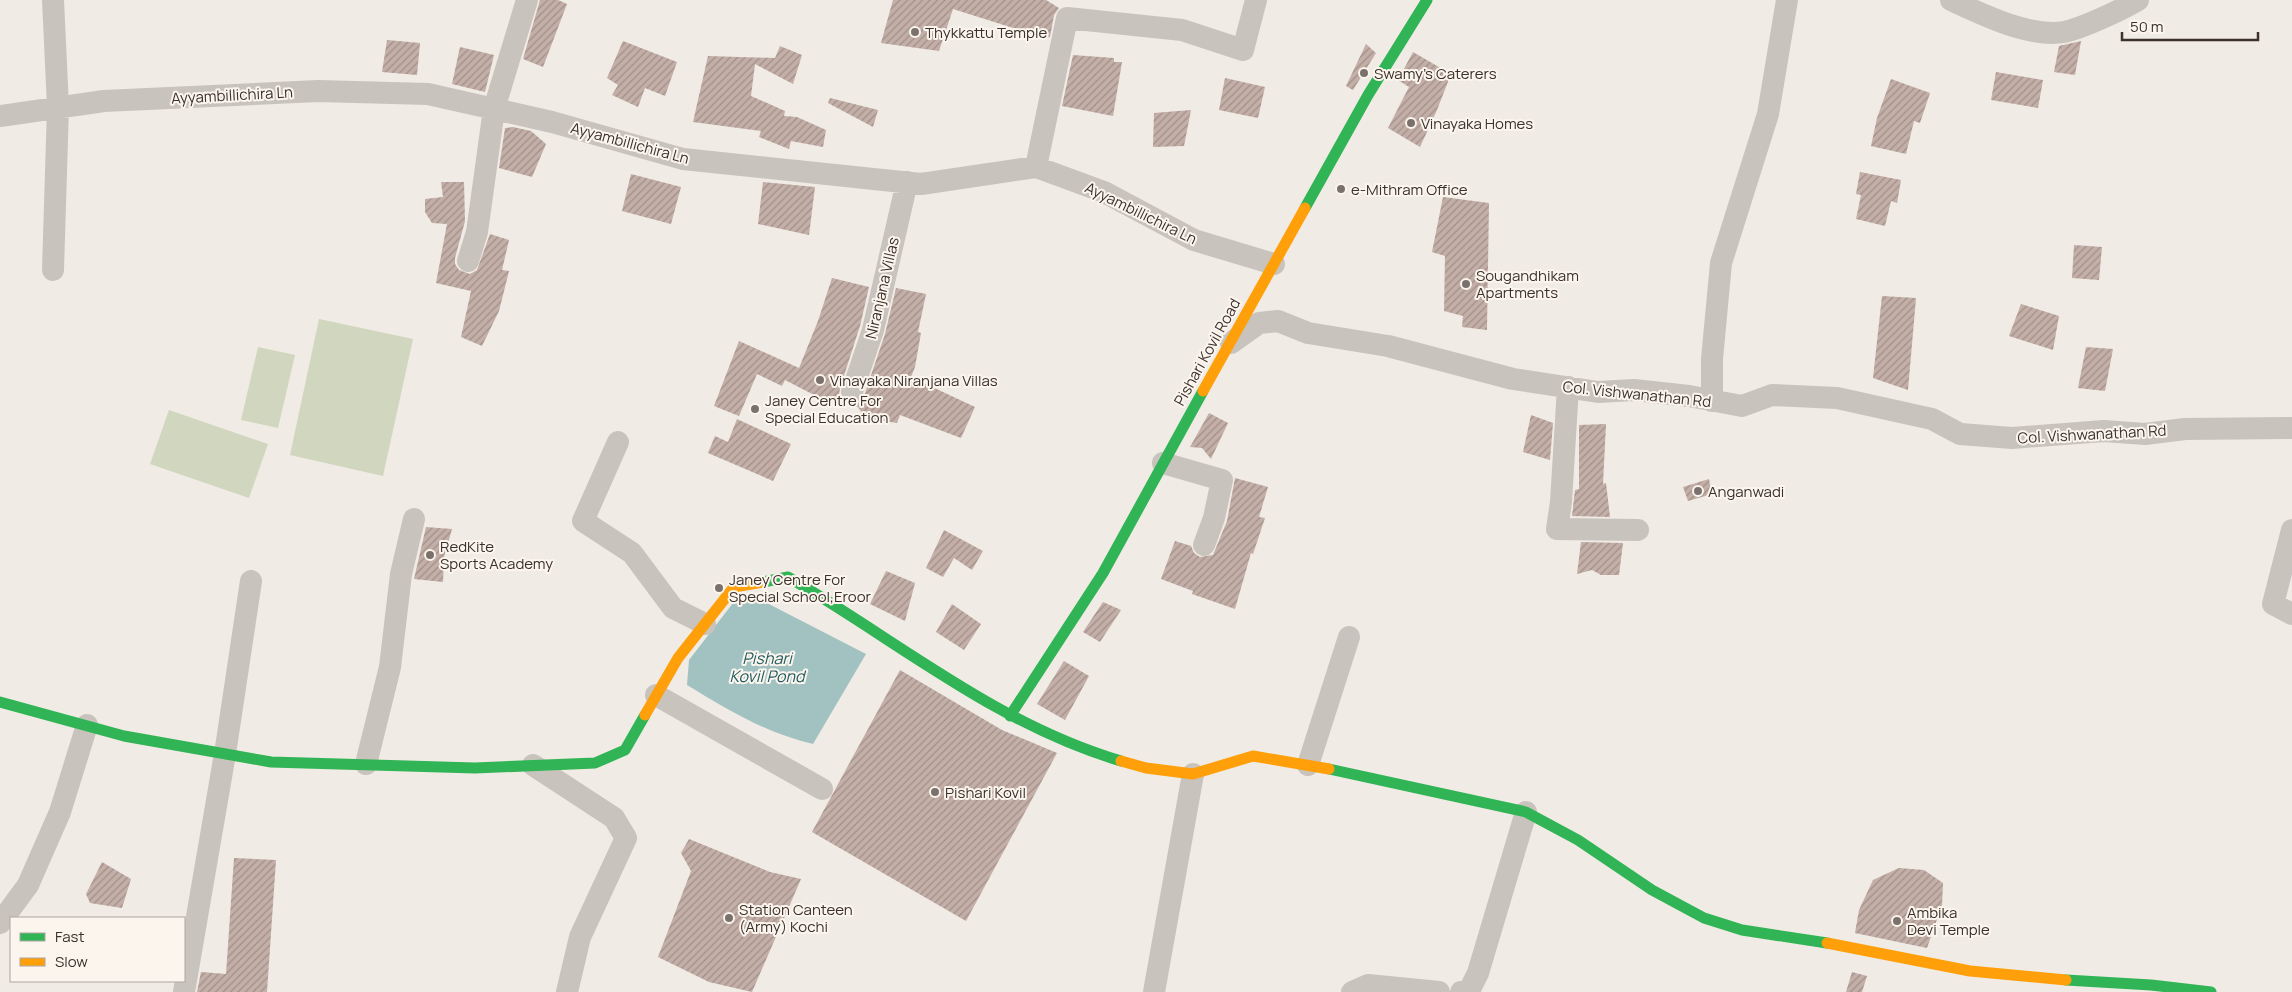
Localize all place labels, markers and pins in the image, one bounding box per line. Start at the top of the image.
place label: Thykkattu Temple [925,22,1047,43]
marker: Thykkattu Temple [909,26,921,38]
place label: Swamy's Caterers [1374,63,1497,84]
marker: Swamy's Caterers [1358,67,1370,79]
place label: Vinayaka Homes [1421,113,1533,134]
marker: Vinayaka Homes [1405,117,1417,129]
place label: e-Mithram Office [1351,179,1468,200]
marker: e-Mithram Office [1335,183,1347,195]
place label: Sougandhikam Apartments [1476,265,1579,303]
marker: Sougandhikam Apartments [1460,278,1472,290]
place label: Vinayaka Niranjana Villas [830,370,998,391]
marker: Vinayaka Niranjana Villas [814,374,826,386]
place label: Janey Centre For Special Education [765,390,889,428]
marker: Janey Centre For Special Education [749,403,761,415]
place label: Anganwadi [1708,481,1784,502]
marker: Anganwadi [1692,485,1704,497]
place label: RedKite Sports Academy [440,536,553,574]
marker: RedKite Sports Academy [424,549,436,561]
place label: Janey Centre For Special School,Eroor [729,569,872,607]
marker: Janey Centre For Special School,Eroor [713,582,725,594]
place label: Pishari Kovil [945,782,1026,803]
marker: Pishari Kovil [929,786,941,798]
place label: Station Canteen (Army) Kochi [739,899,853,937]
place label: Ambika Devi Temple [1907,902,1990,940]
marker: Station Canteen (Army) Kochi [723,912,735,924]
marker: Ambika Devi Temple [1891,915,1903,927]

